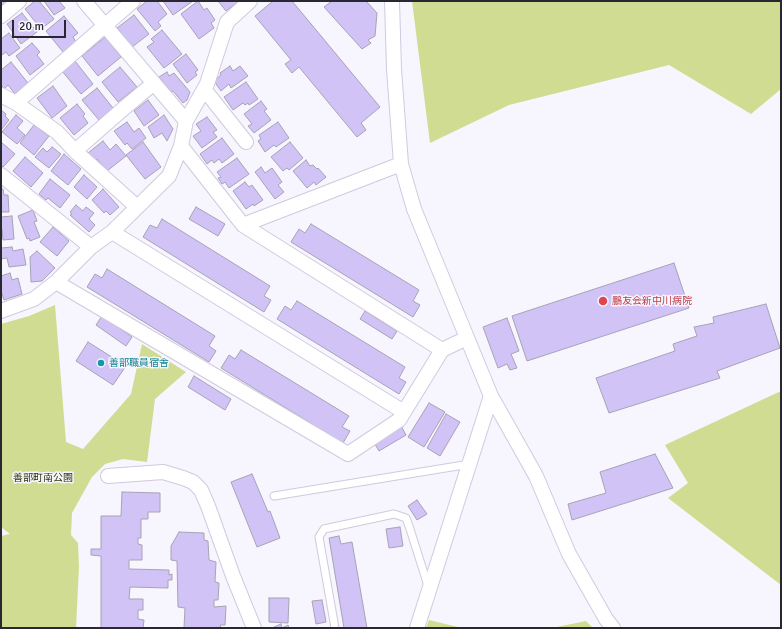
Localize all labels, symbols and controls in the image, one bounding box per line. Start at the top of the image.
scale bar [14,12,68,38]
text: 20 m [19,19,44,34]
marker: 鵬友会新中川病院 [597,295,609,307]
place label: 鵬友会新中川病院 [612,295,692,307]
place label: 善部職員宿舎 [109,357,169,369]
marker: 善部職員宿舎 [96,358,106,368]
park label: 善部町南公園 [13,472,73,484]

